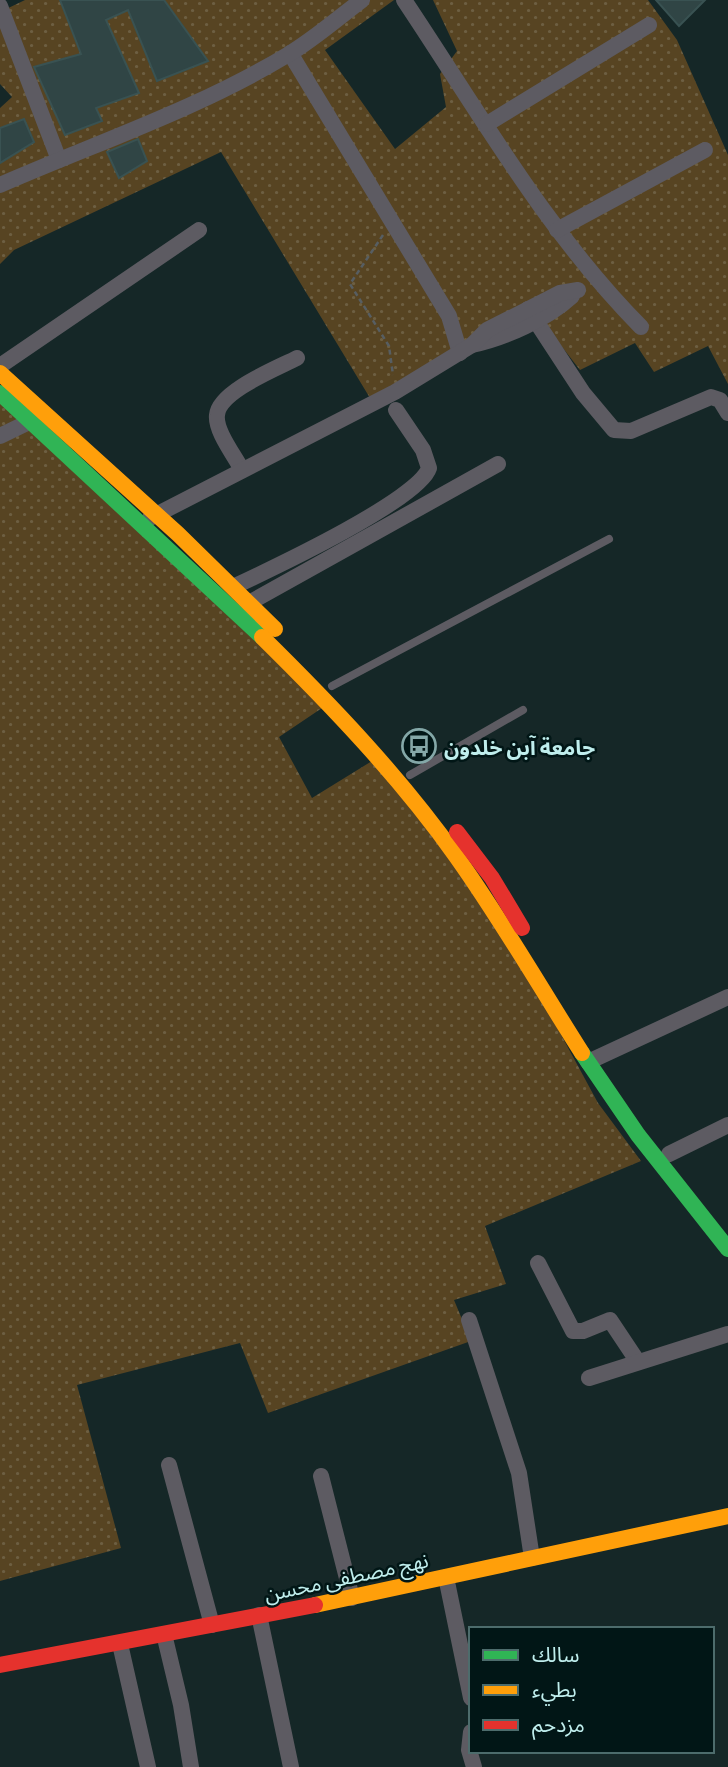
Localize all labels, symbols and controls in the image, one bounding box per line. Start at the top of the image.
bus stop icon: جامعة آبن خلدون [400,727,438,765]
place label: جامعة آبن خلدون [444,734,595,760]
street label: نهج مصطفى محسن [262,1546,431,1610]
legend [469,1627,714,1753]
text: سالك [532,1641,579,1666]
text: بطيء [532,1676,577,1706]
text: مزدحم [532,1711,585,1740]

